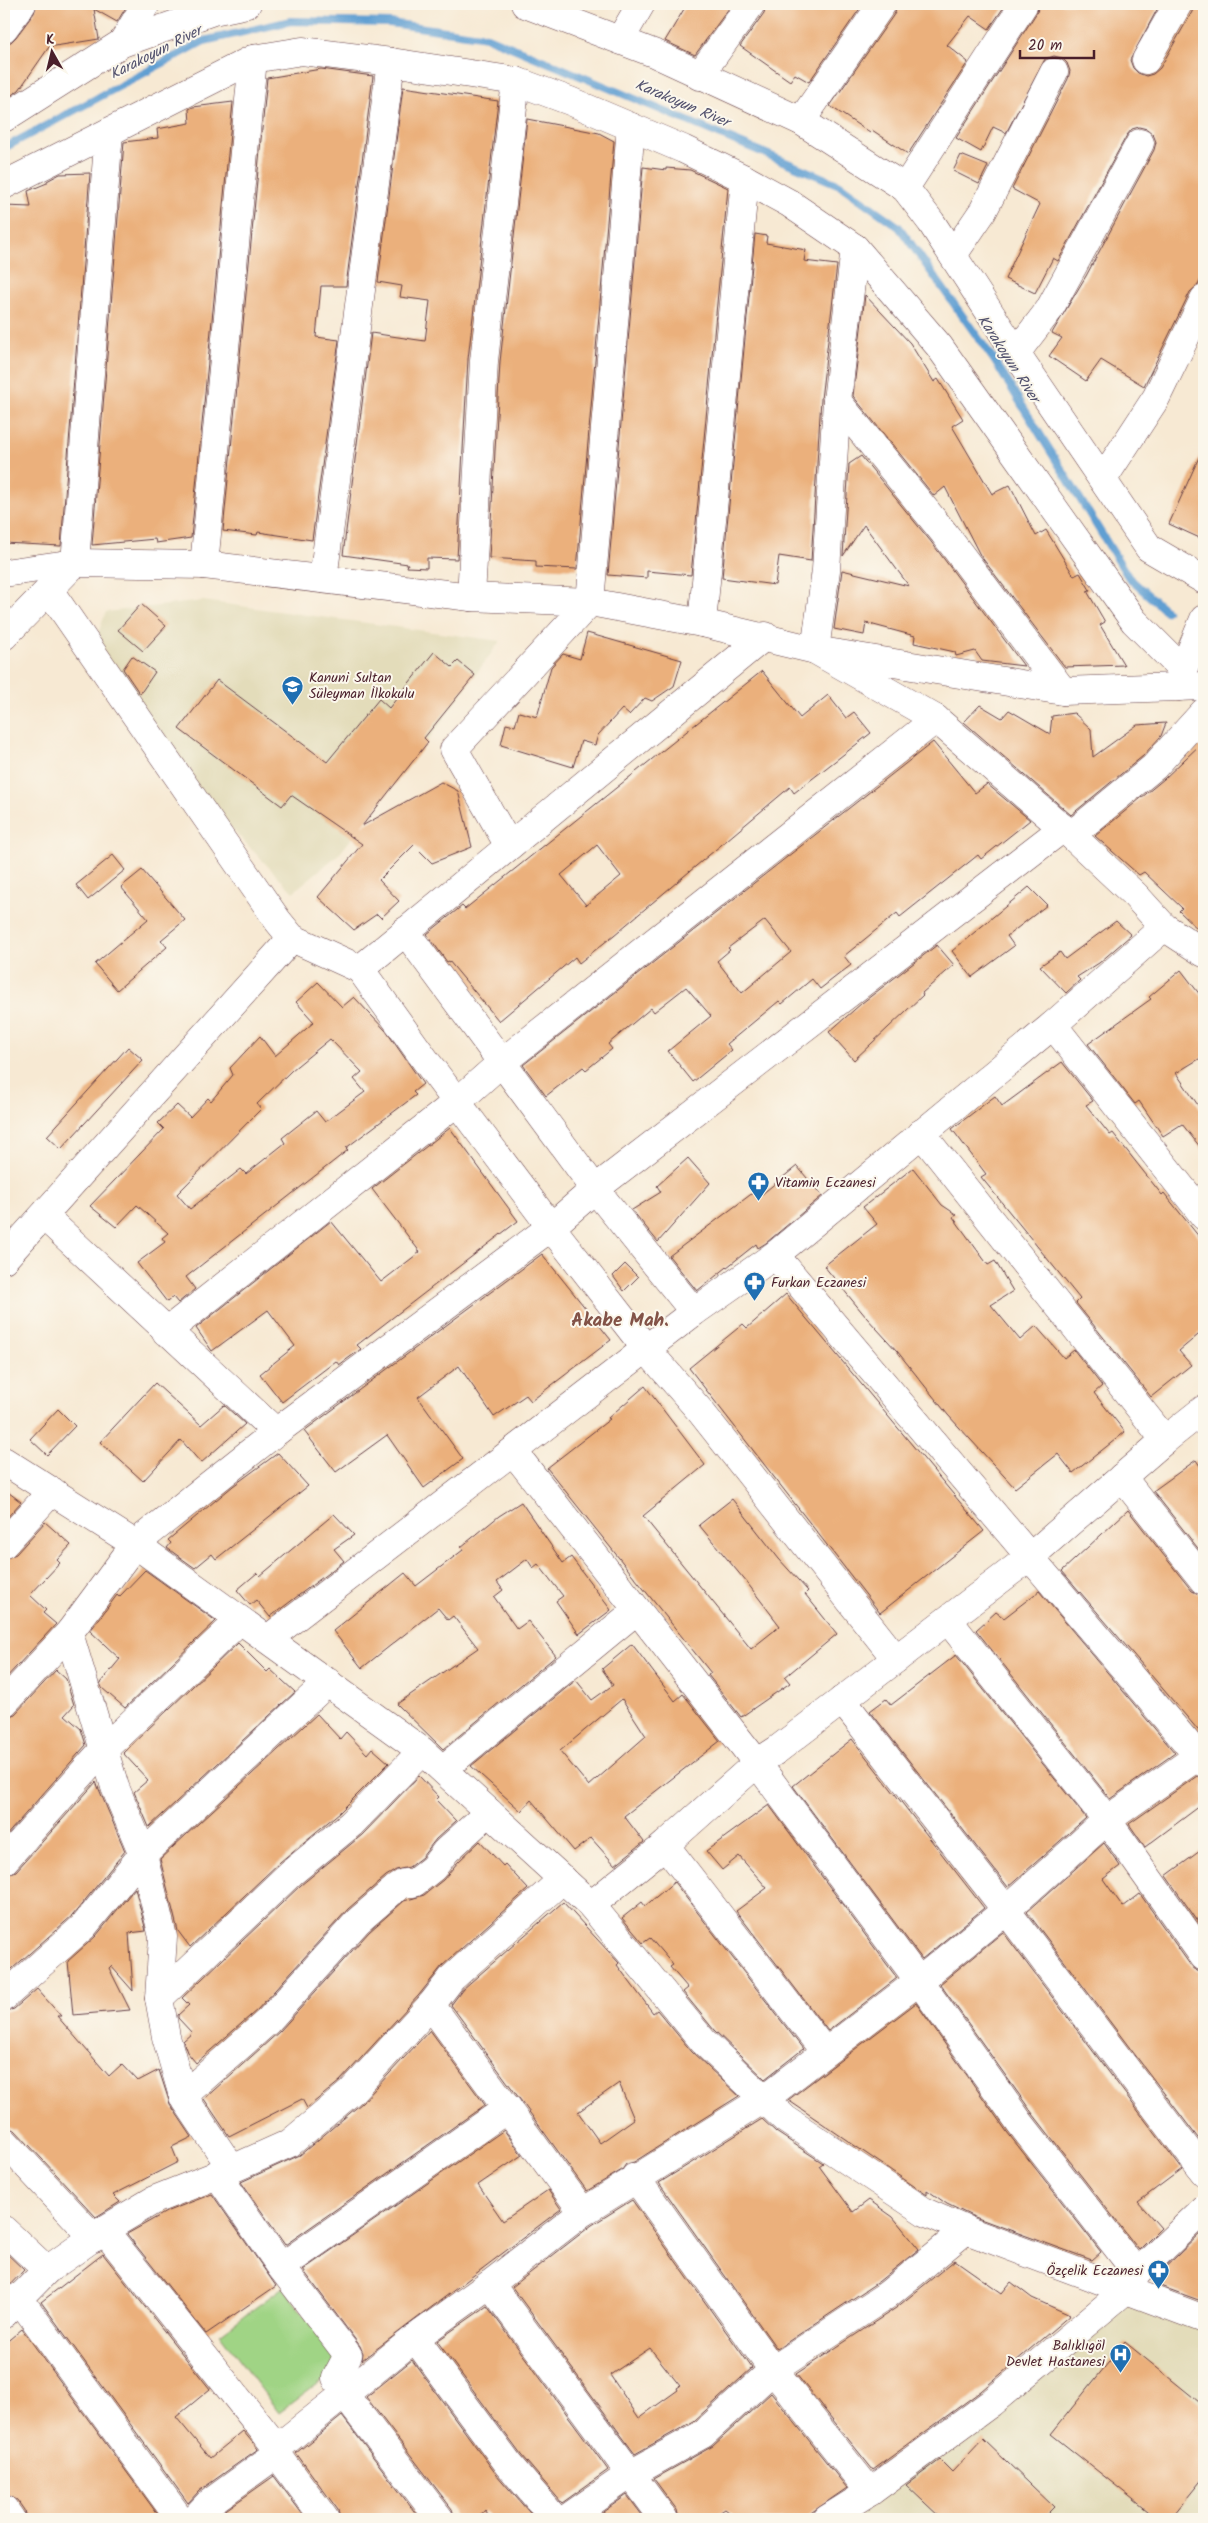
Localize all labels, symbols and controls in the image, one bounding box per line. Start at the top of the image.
water label: Karakoyun River [106,18,209,86]
north arrow [28,28,78,78]
scale bar [1020,28,1094,60]
text: K [45,29,57,52]
text: 20 m [1028,34,1062,58]
water label: Karakoyun River [631,73,736,136]
water label: Karakoyun River [971,310,1047,410]
place label: Kanuni Sultan Süleyman İlkokulu [309,667,415,705]
school or university icon: Kanuni Sultan Süleyman İlkokulu [281,674,305,705]
pharmacy icon: Vitamin Eczanesi [747,1171,771,1202]
place label: Vitamin Eczanesi [775,1172,876,1194]
pharmacy icon: Furkan Eczanesi [743,1271,767,1302]
place label: Furkan Eczanesi [771,1272,867,1294]
district label: Akabe Mah. [571,1306,669,1336]
pharmacy icon: Özçelik Eczanesi [1147,2259,1171,2290]
place label: Özçelik Eczanesi [1047,2260,1144,2282]
place label: Balıklıgöl Devlet Hastanesi [1006,2335,1106,2373]
hospital icon: Balıklıgöl Devlet Hastanesi [1109,2342,1133,2373]

